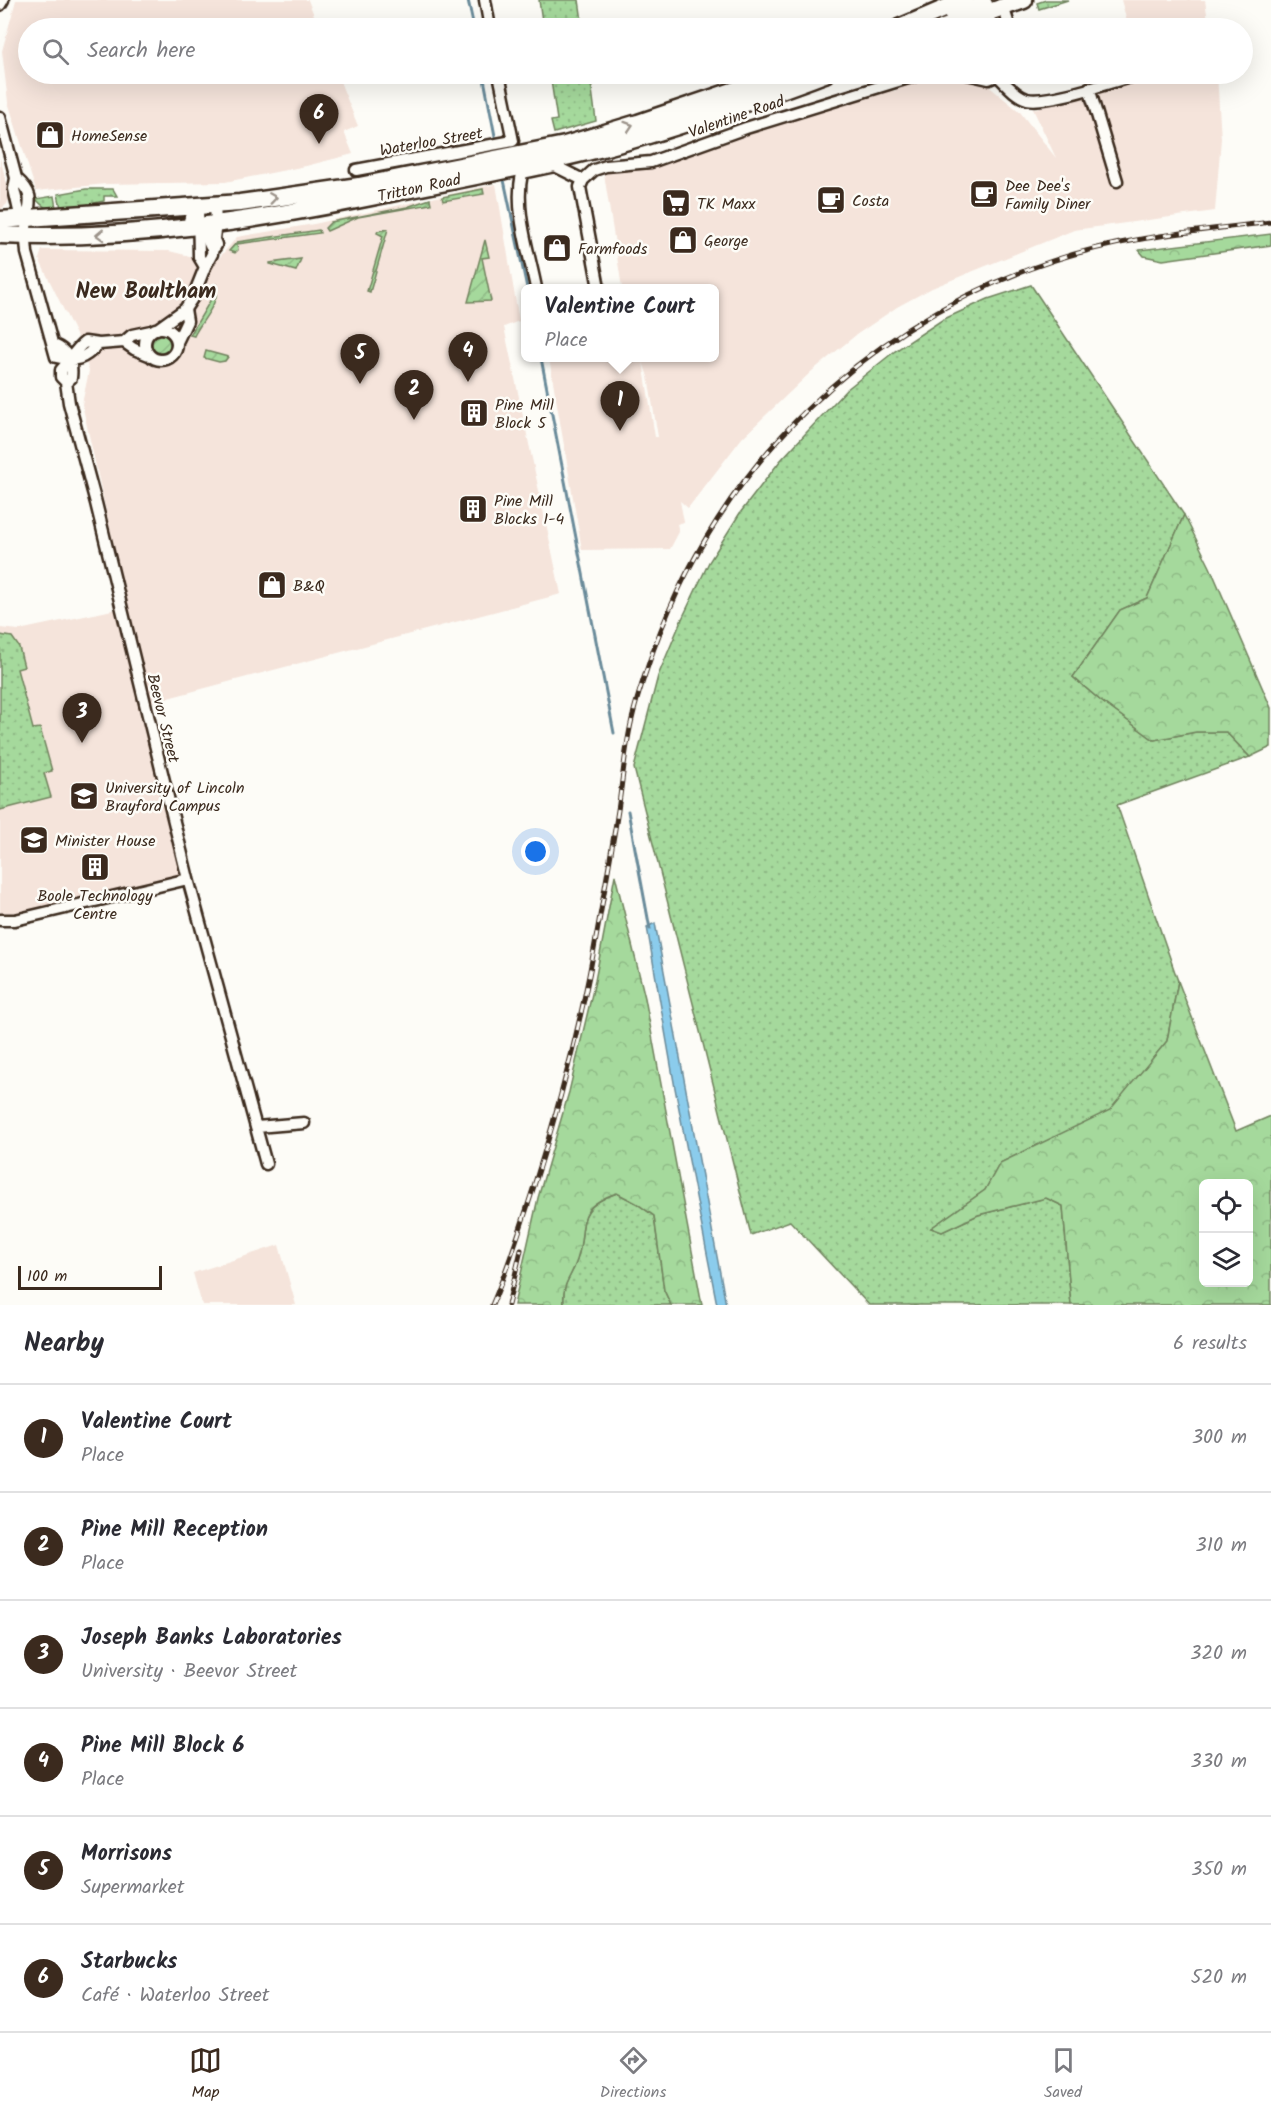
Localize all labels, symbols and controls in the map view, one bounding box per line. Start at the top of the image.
search box [18,18,1253,84]
text: Search here [87,34,195,69]
icon: search [39,35,72,68]
street label: Valentine Road [685,89,789,145]
pin: 6 [300,94,338,144]
shop icon: HomeSense [34,119,66,151]
street label: Waterloo Street [378,121,485,164]
one-way arrow [623,121,634,133]
place label: HomeSense [71,124,147,149]
street label: Tritton Road [375,167,464,209]
place label: Dee Dee's Family Diner [1005,174,1092,217]
cafe icon: Dee Dee's Family Diner [968,178,1000,210]
cafe icon: Costa [815,184,847,216]
supermarket icon: TK Maxx [660,187,692,219]
place label: Costa [852,189,889,214]
place label: TK Maxx [697,192,756,217]
one-way arrow [269,193,278,205]
shop icon: George [667,224,699,256]
one-way arrow [96,229,105,241]
place label: George [704,229,748,254]
shop icon: Farmfoods [541,232,573,264]
place label: Farmfoods [578,237,647,262]
district label: New Boultham [76,275,216,310]
popup [521,284,719,362]
text: Valentine Court [545,290,695,325]
text: Place [545,325,588,357]
pin: 4 [448,332,488,382]
pin: 5 [340,334,380,384]
pin: 2 [394,370,434,420]
pin: 1 [600,382,640,431]
place label: Pine Mill Block 5 [495,393,554,436]
building icon: Pine Mill Block 5 [458,397,490,429]
place label: Pine Mill Blocks 1-4 [494,489,565,532]
building icon: Pine Mill Blocks 1-4 [457,493,489,525]
shop icon: B&Q [256,569,288,601]
place label: B&Q [293,574,325,599]
street label: Beevor Street [139,671,186,766]
pin: 3 [62,694,101,743]
place label: University of Lincoln Brayford Campus [105,776,244,819]
school or university icon: University of Lincoln Brayford Campus [68,780,100,812]
school or university icon: Minister House [18,824,50,856]
place label: Minister House [55,829,155,854]
your location [521,837,550,866]
building icon: Boole Technology Centre [79,851,111,883]
place label: Boole Technology Centre [37,884,153,927]
map controls [1199,1179,1253,1287]
button: locate [1199,1179,1253,1233]
button: layers [1199,1233,1253,1287]
scale bar [18,1263,162,1290]
text: 100 m [27,1264,67,1289]
text: Nearby [24,1323,104,1365]
text: 6 results [1173,1328,1247,1360]
text: Valentine Court [81,1405,232,1440]
text: 1 [40,1422,47,1454]
text: 300 m [1192,1422,1247,1454]
text: Place [81,1440,124,1472]
text: Pine Mill Reception [81,1513,268,1548]
text: 2 [38,1530,49,1562]
text: 310 m [1195,1530,1247,1562]
text: Place [81,1548,124,1580]
text: Joseph Banks Laboratories [81,1621,342,1656]
text: 3 [38,1638,49,1670]
text: 320 m [1190,1638,1247,1670]
text: University · Beevor Street [81,1656,297,1688]
text: Pine Mill Block 6 [81,1729,244,1764]
text: 4 [38,1746,49,1778]
text: 330 m [1190,1746,1247,1778]
text: Place [81,1764,124,1796]
text: Morrisons [81,1837,172,1872]
text: 5 [38,1854,49,1886]
text: 350 m [1191,1854,1247,1886]
text: Supermarket [81,1872,184,1904]
text: Starbucks [81,1945,177,1980]
text: 6 [38,1962,49,1994]
text: 520 m [1191,1962,1247,1994]
text: Café · Waterloo Street [81,1980,270,2012]
tab: Map [189,2044,222,2105]
tab: Directions [600,2044,666,2105]
tab: Saved [1044,2044,1082,2105]

